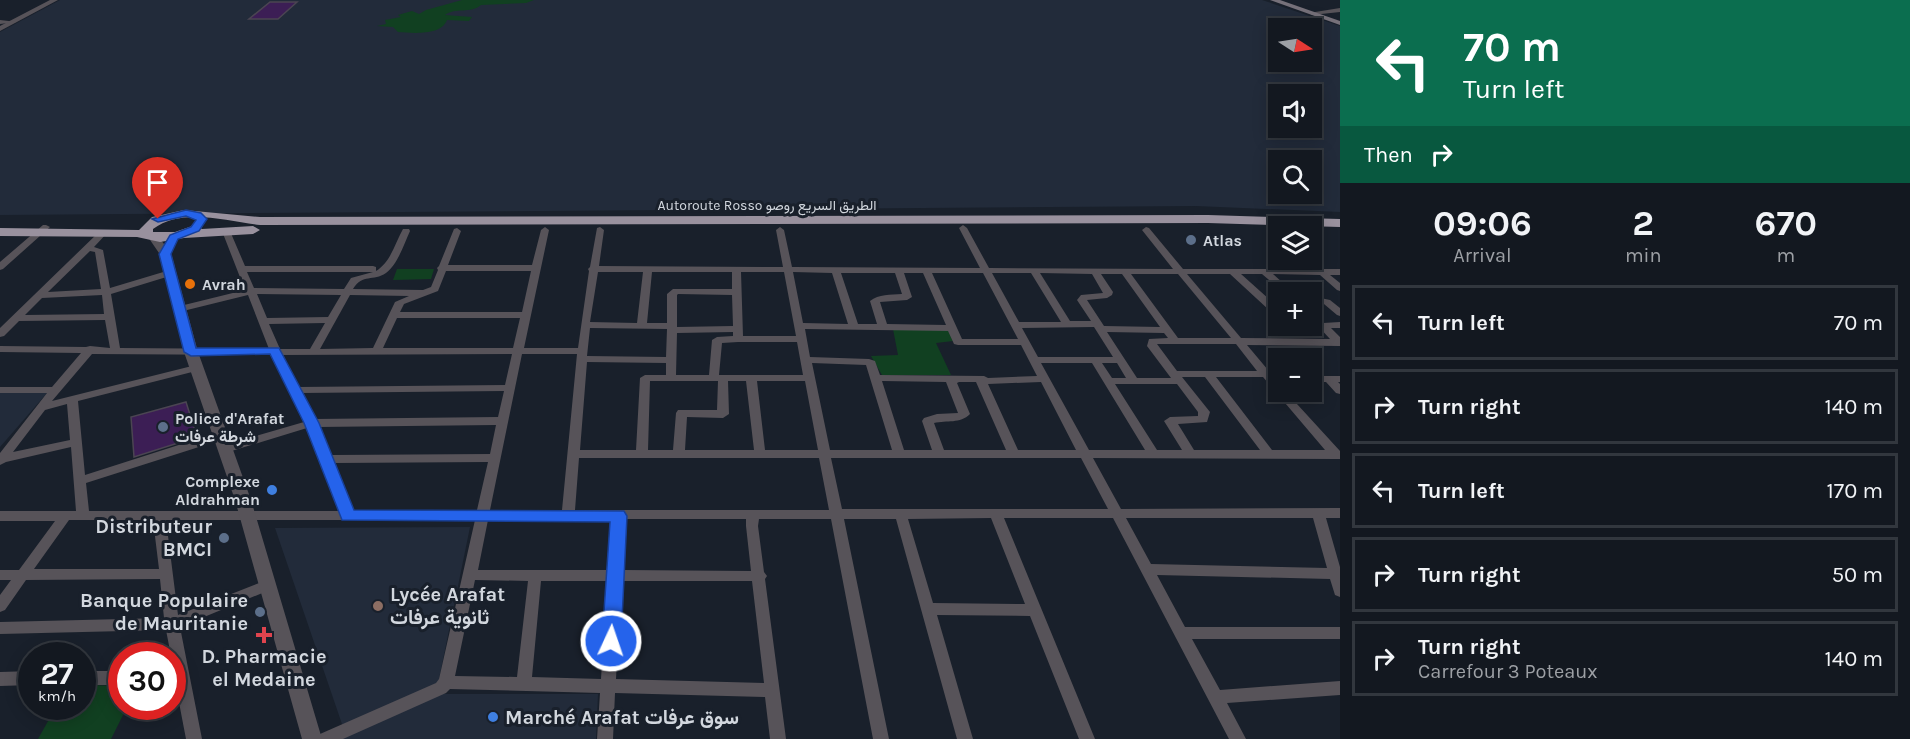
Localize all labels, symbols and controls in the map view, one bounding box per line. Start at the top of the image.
north arrow [1268,18,1322,72]
map controls [1268,18,1322,402]
text: 70 m [1463,22,1561,72]
icon: left [1364,24,1442,102]
text: Turn left [1463,73,1564,105]
button: sound [1268,84,1322,138]
icon: right [1425,138,1458,171]
text: Then [1364,142,1413,168]
button: search [1268,150,1322,204]
pin [132,157,183,219]
icon: arrive [141,166,174,199]
street label: Autoroute Rosso الطريق السريع روصو [657,197,877,216]
text: 09:06 [1433,202,1532,244]
text: 2 [1632,202,1654,244]
text: 670 [1755,202,1817,244]
button: layers [1268,216,1322,270]
place label: Atlas [1203,231,1242,250]
marker: Atlas [1184,233,1198,247]
text: Arrival [1453,244,1512,267]
text: min [1625,244,1662,267]
text: m [1776,244,1795,267]
place label: Avrah [202,275,246,294]
marker: Avrah [183,277,197,291]
button: + [1268,282,1322,336]
icon: left [1367,306,1400,339]
text: Turn left [1418,310,1505,336]
text: 70 m [1834,310,1883,336]
button: − [1268,348,1322,402]
icon: right [1367,390,1400,423]
text: Turn right [1418,394,1521,420]
text: 140 m [1825,394,1883,420]
place label: Police d'Arafat شرطة عرفات [175,409,284,447]
marker: Police d'Arafat شرطة عرفات [156,420,170,434]
place label: Complexe Aldrahman [175,472,260,509]
icon: left [1367,474,1400,507]
text: Turn left [1418,478,1505,504]
text: 170 m [1827,478,1883,504]
marker: Complexe Aldrahman [265,483,279,497]
place label: Distributeur BMCI [95,515,212,561]
marker: Distributeur BMCI [217,531,231,545]
icon: right [1367,558,1400,591]
text: Turn right [1418,562,1521,588]
text: 50 m [1832,562,1883,588]
place label: Lycée Arafat ثانوية عرفات [390,583,505,630]
place label: Banque Populaire de Mauritanie [80,589,248,635]
marker: Lycée Arafat ثانوية عرفات [371,599,385,613]
marker: Banque Populaire de Mauritanie [253,605,267,619]
position arrow [579,609,643,673]
marker: D. Pharmacie el Medaine [257,628,271,642]
text: Turn right [1418,634,1521,660]
speed limit sign: 30 [108,642,186,720]
icon: right [1367,642,1400,675]
place label: D. Pharmacie el Medaine [201,645,327,691]
text: 140 m [1825,646,1883,672]
text: 27 [40,656,74,692]
text: Carrefour 3 Poteaux [1418,660,1598,683]
text: km/h [38,687,76,705]
place label: Marché Arafat سوق عرفات [505,706,739,730]
marker: Marché Arafat سوق عرفات [486,710,500,724]

